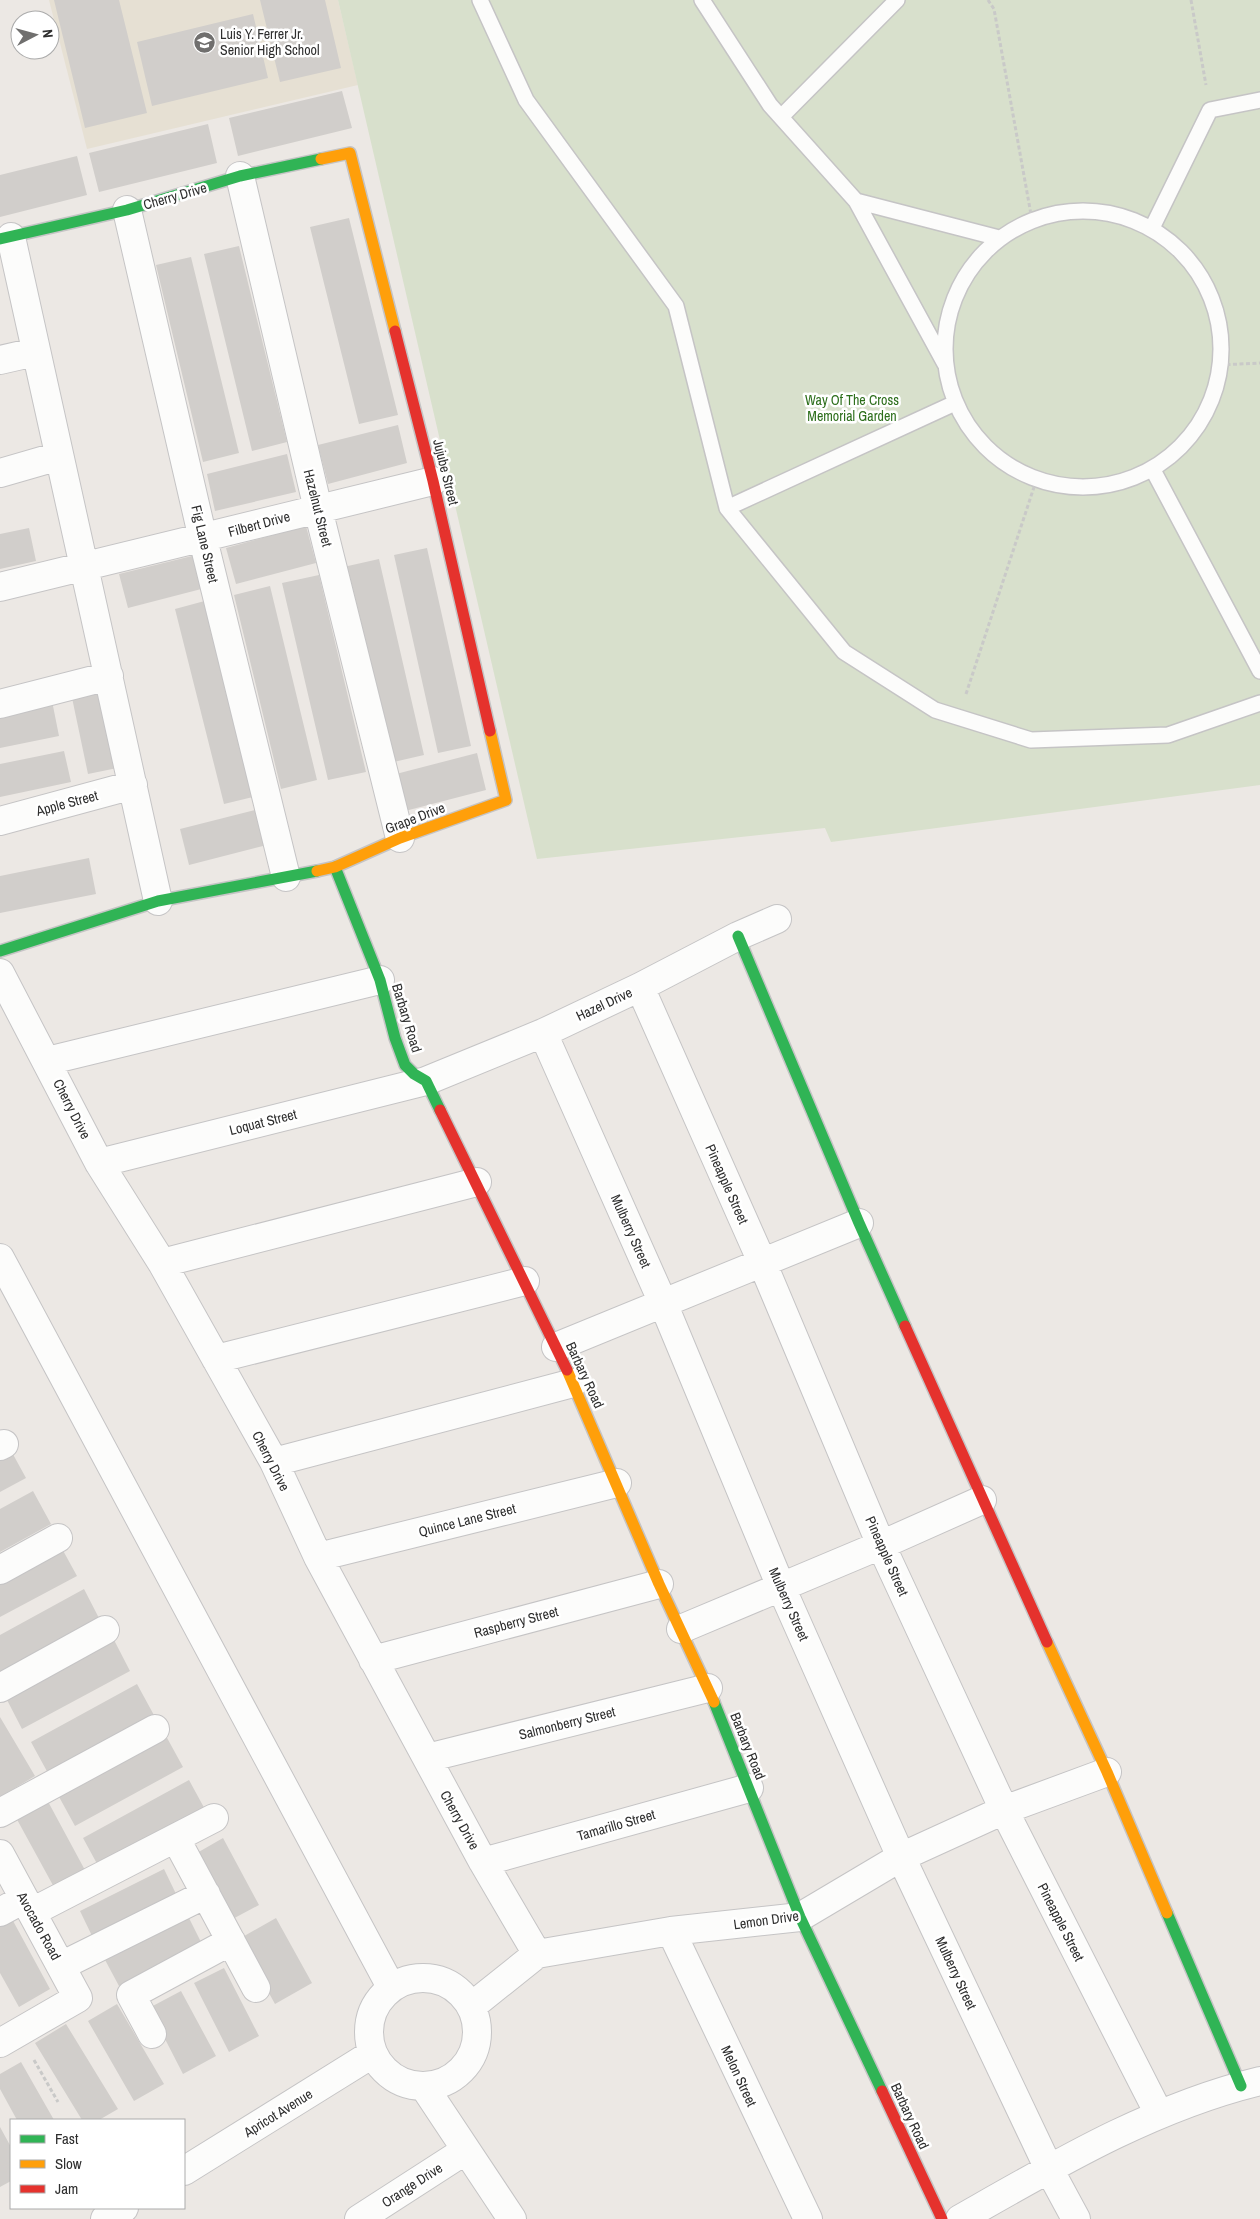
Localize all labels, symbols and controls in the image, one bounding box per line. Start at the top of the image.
north arrow [10,10,60,60]
place label: Luis Y. Ferrer Jr. Senior High School [220,25,320,59]
text: N [39,29,57,39]
school or university icon: Luis Y. Ferrer Jr. Senior High School [192,30,216,54]
street label: Cherry Drive [141,178,209,214]
park label: Way Of The Cross Memorial Garden [805,391,899,425]
street label: Jujube Street [429,437,463,507]
street label: Hazelnut Street [300,467,336,549]
street label: Fig Lane Street [187,503,223,585]
street label: Filbert Drive [226,507,292,541]
street label: Apple Street [33,786,100,820]
street label: Grape Drive [383,798,447,838]
street label: Barbary Road [388,982,426,1054]
street label: Hazel Drive [573,983,635,1025]
street label: Cherry Drive [49,1076,95,1142]
street label: Loquat Street [227,1105,299,1139]
street label: Pineapple Street [701,1141,753,1227]
street label: Mulberry Street [607,1191,655,1271]
street label: Barbary Road [562,1339,608,1411]
street label: Cherry Drive [248,1428,294,1494]
street label: Quince Lane Street [417,1499,517,1541]
street label: Pineapple Street [861,1513,913,1599]
street label: Mulberry Street [765,1564,813,1644]
street label: Raspberry Street [472,1602,560,1642]
street label: Salmonberry Street [517,1702,617,1744]
street label: Barbary Road [726,1710,770,1782]
street label: Cherry Drive [436,1787,484,1853]
street label: Tamarillo Street [575,1805,657,1845]
street label: Pineapple Street [1034,1880,1088,1964]
street label: Avocado Road [12,1888,65,1963]
street label: Lemon Drive [732,1907,800,1933]
street label: Mulberry Street [931,1934,981,2012]
street label: Melon Street [717,2043,761,2109]
street label: Barbary Road [887,2080,933,2152]
street label: Apricot Avenue [239,2085,316,2142]
legend [10,2119,185,2209]
text: Fast [55,2128,79,2149]
text: Slow [55,2153,82,2174]
street label: Orange Drive [378,2159,446,2211]
text: Jam [55,2178,78,2199]

